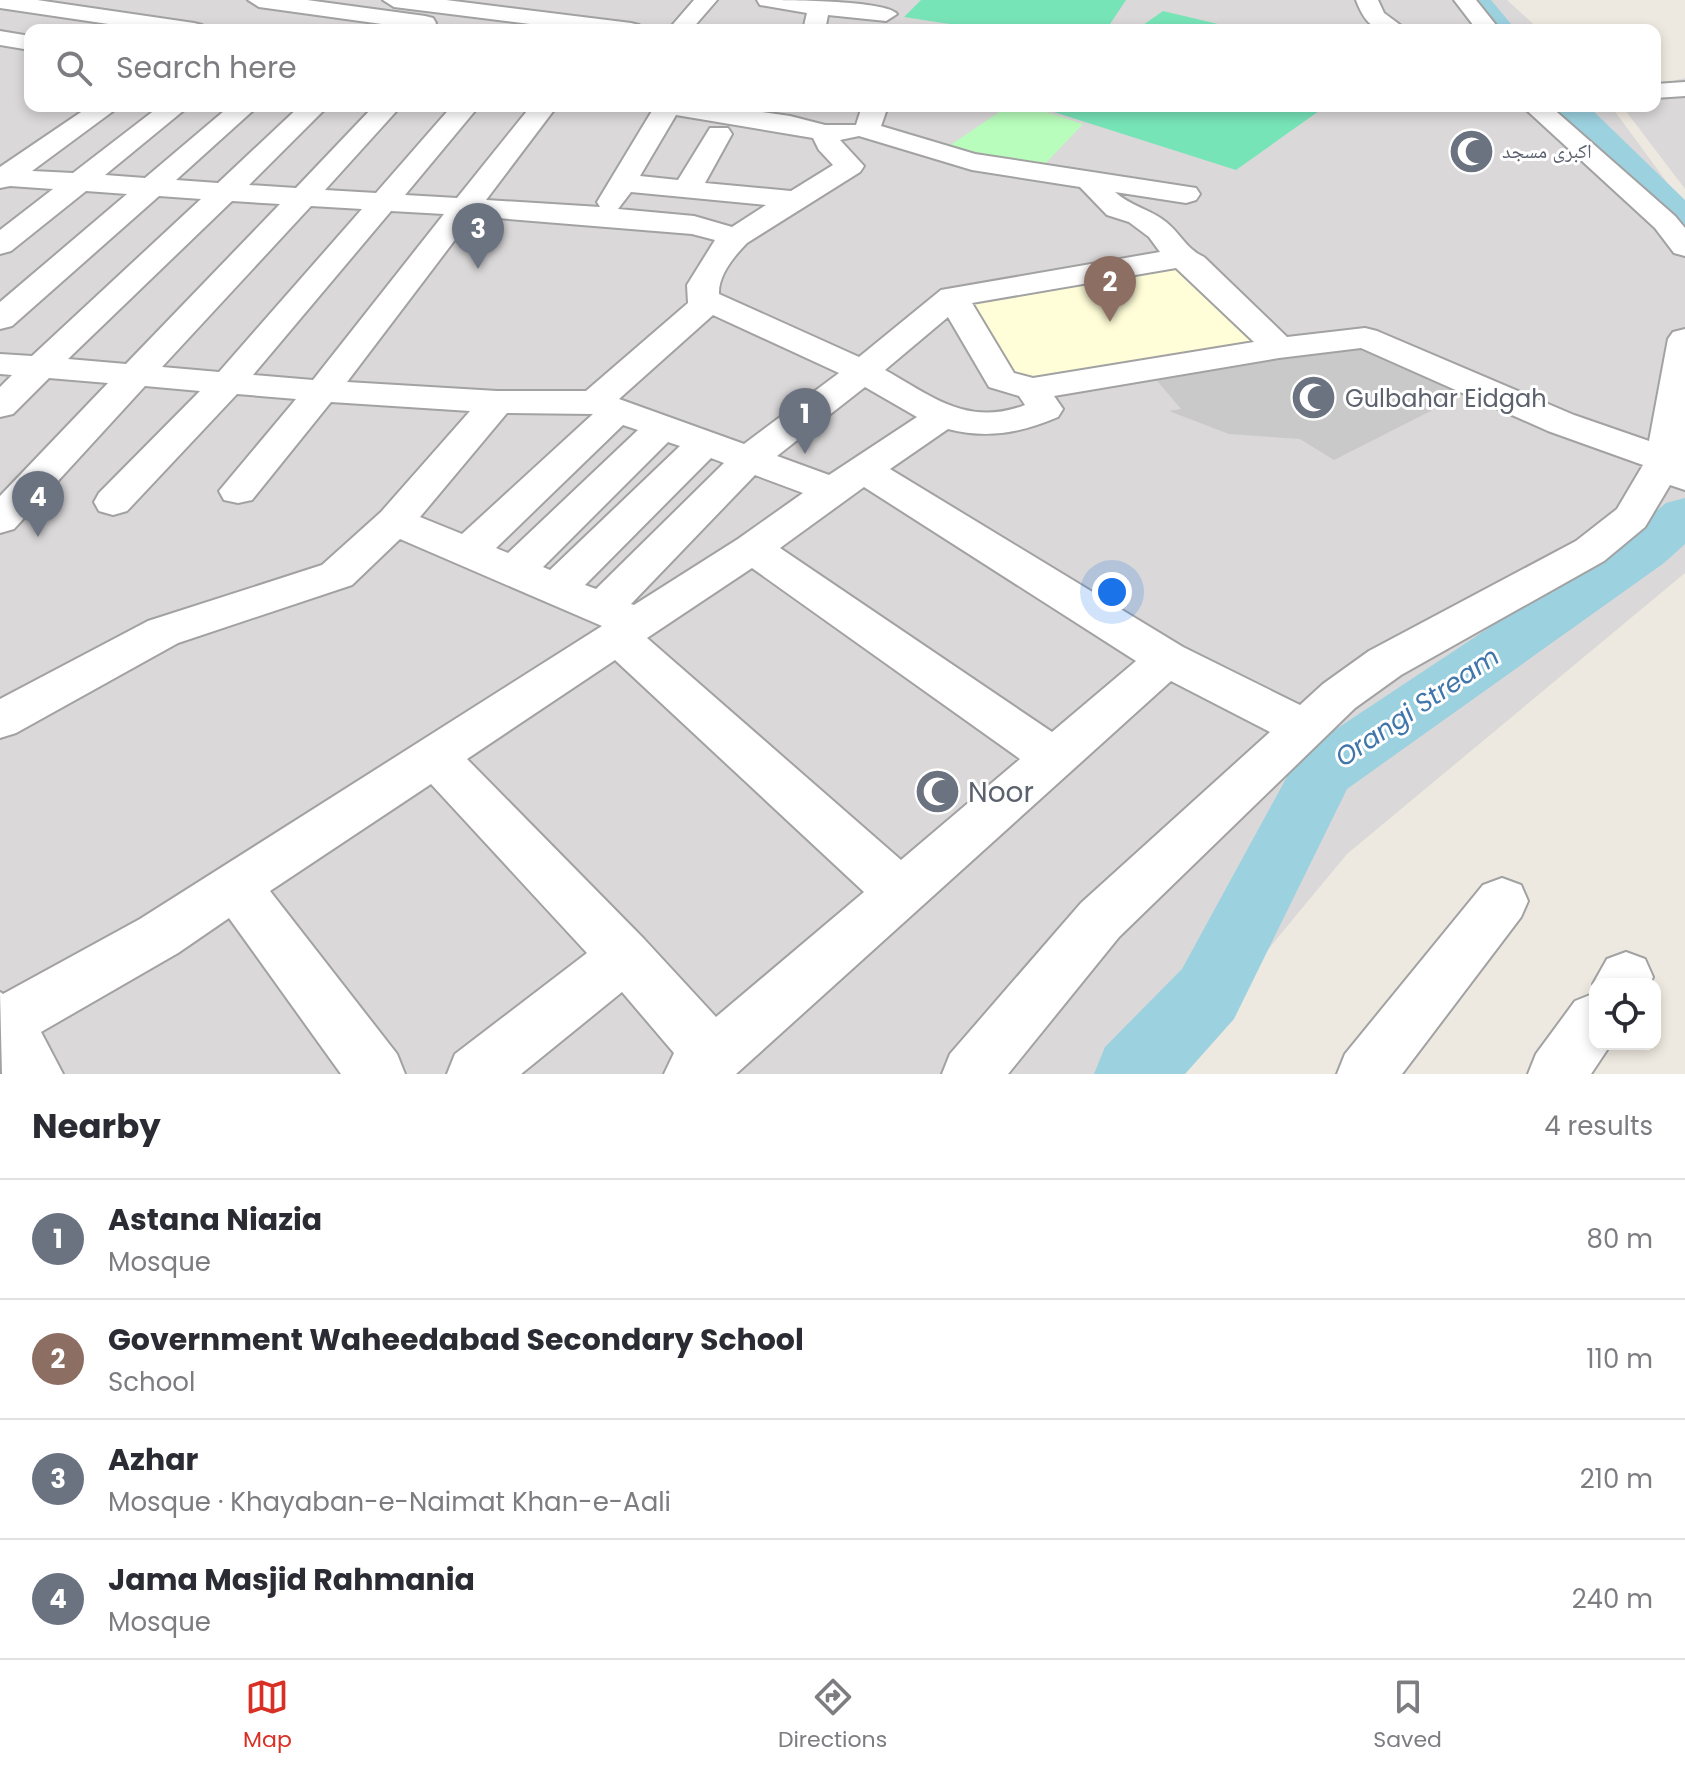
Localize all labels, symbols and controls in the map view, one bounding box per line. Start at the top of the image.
search box [24,24,1661,112]
icon: search [52,46,96,90]
text: Search here [116,46,297,89]
mosque icon: اکبری مسجد [1447,127,1495,175]
place label: اکبری مسجد [1502,137,1592,165]
pin: 3 [452,203,504,269]
pin: 2 [1084,256,1136,322]
mosque icon: Gulbahar Eidgah [1290,374,1338,422]
place label: Gulbahar Eidgah [1345,382,1547,415]
pin: 1 [779,388,831,454]
pin: 4 [12,471,64,537]
your location [1092,572,1132,612]
water label: Orangi Stream [1328,639,1506,775]
mosque icon: Noor [913,768,961,816]
place label: Noor [968,773,1034,812]
map controls [1589,978,1661,1050]
button: locate [1589,978,1661,1050]
text: Nearby [32,1102,161,1150]
text: 4 results [1544,1108,1653,1144]
text: Astana Niazia [108,1198,322,1241]
text: 1 [53,1221,63,1257]
text: 80 m [1587,1221,1653,1257]
text: Mosque [108,1244,211,1280]
text: Government Waheedabad Secondary School [108,1318,804,1361]
text: 2 [51,1341,65,1377]
text: 110 m [1586,1341,1653,1377]
text: School [108,1364,195,1400]
text: Azhar [108,1438,198,1481]
text: 3 [50,1461,66,1497]
text: 210 m [1580,1461,1653,1497]
text: Mosque · Khayaban-e-Naimat Khan-e-Aali [108,1484,671,1520]
text: Jama Masjid Rahmania [108,1558,475,1601]
text: 4 [49,1581,67,1617]
text: 240 m [1572,1581,1653,1617]
text: Mosque [108,1604,211,1640]
tab: Map [243,1675,292,1756]
tab: Directions [778,1675,887,1756]
tab: Saved [1373,1675,1442,1756]

